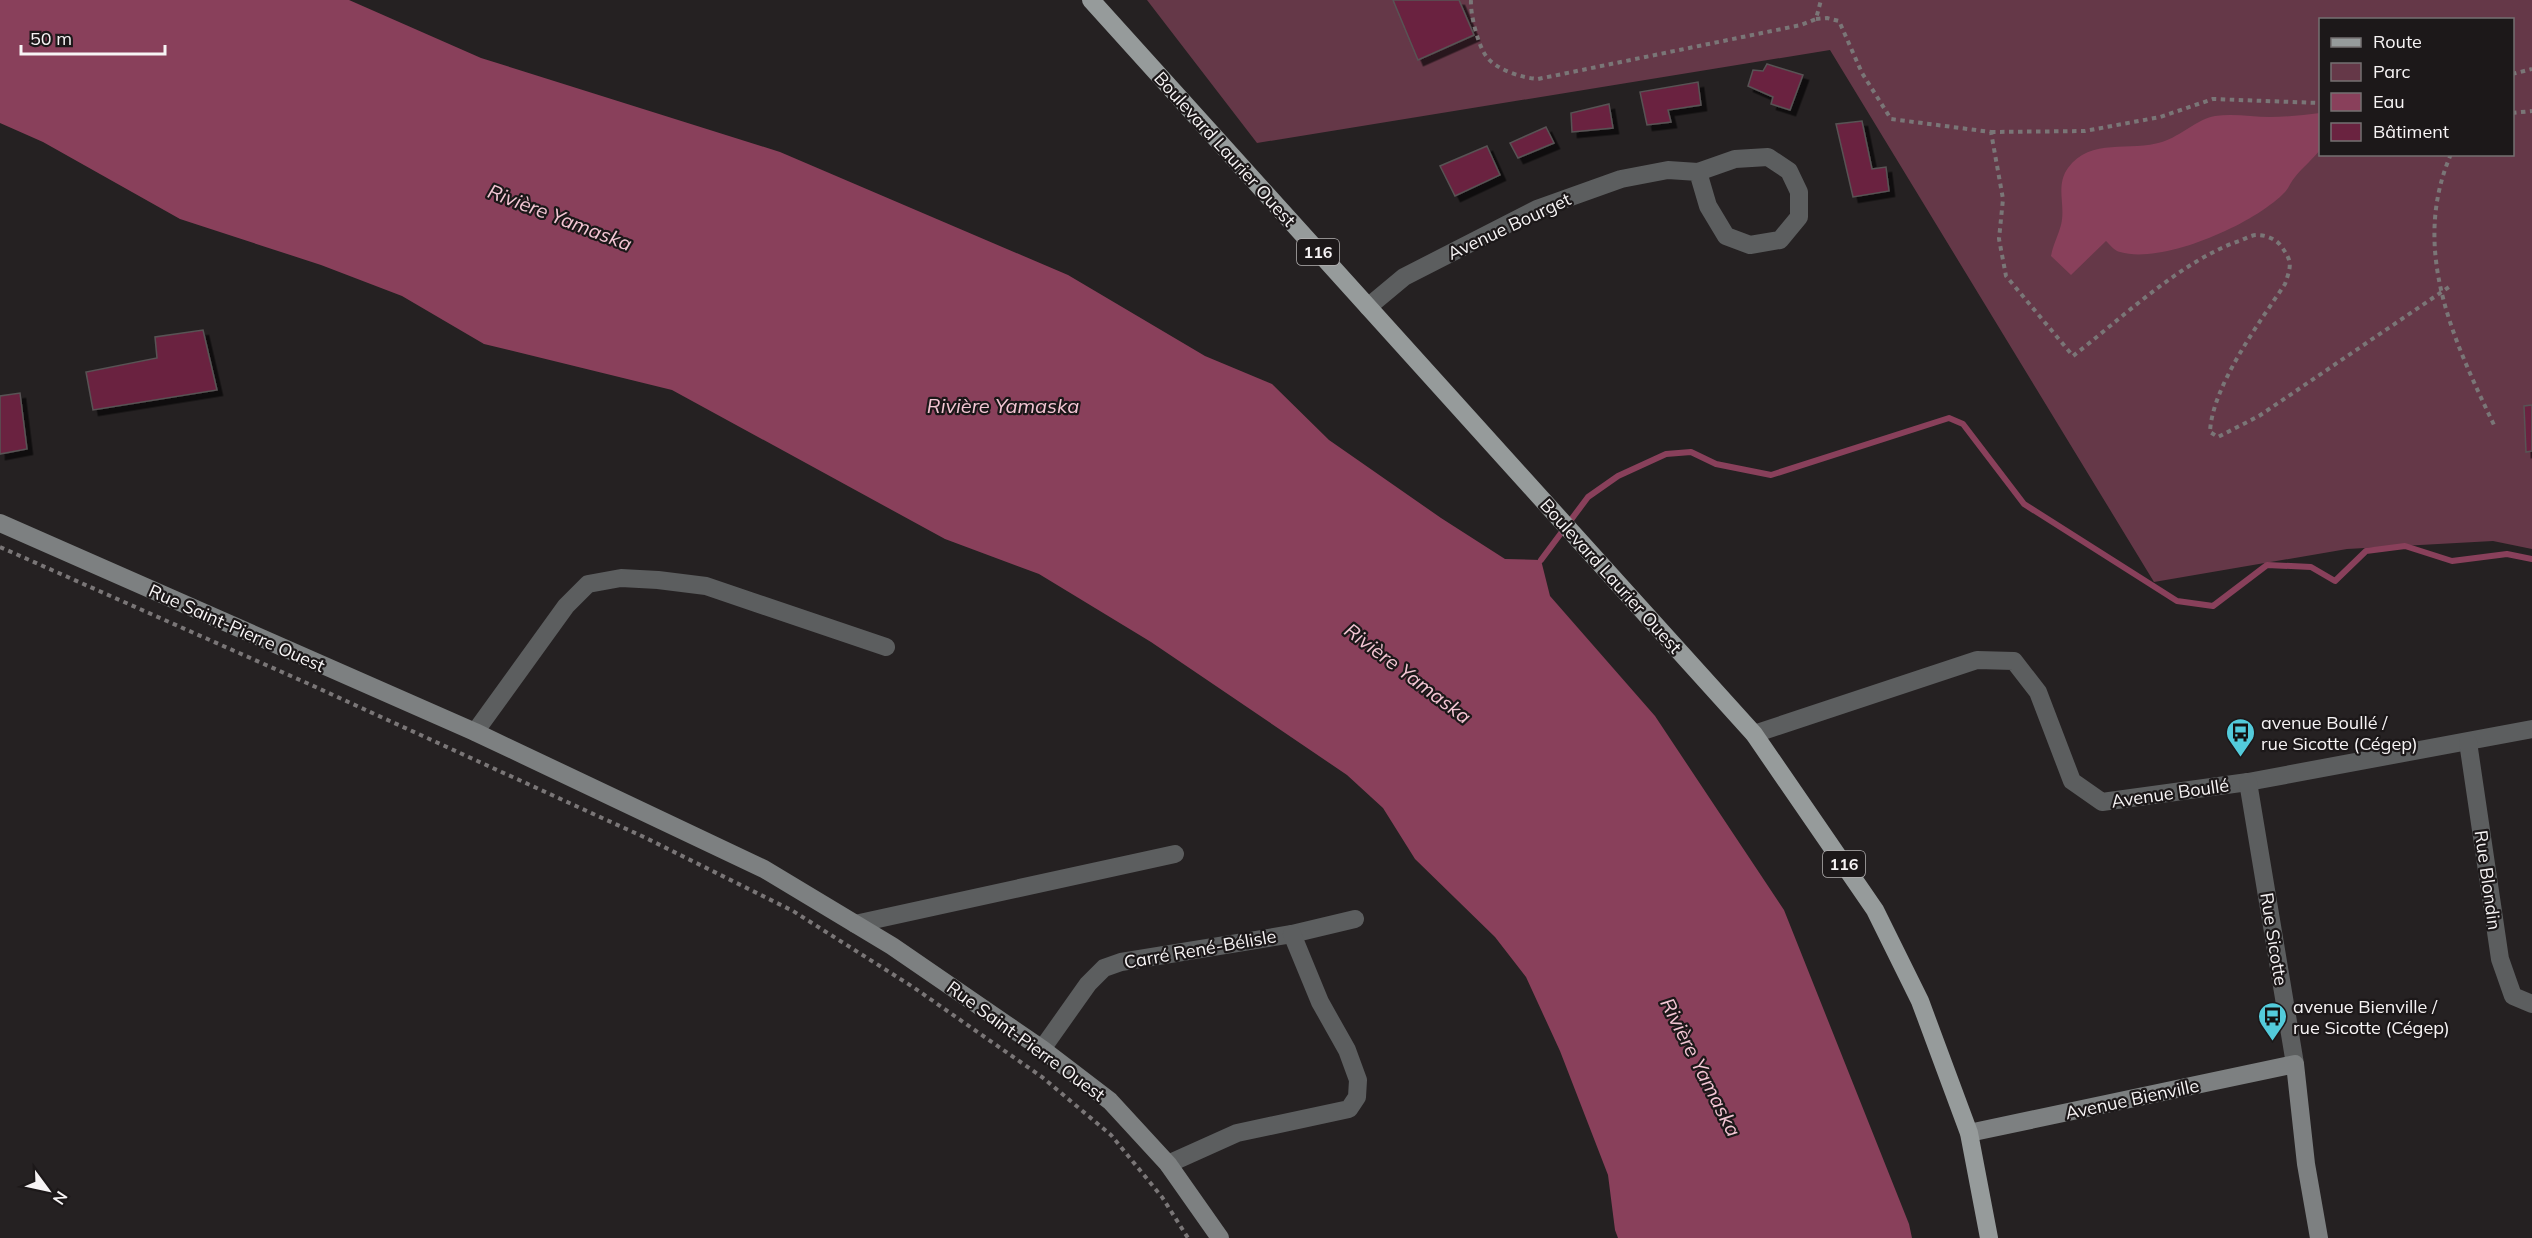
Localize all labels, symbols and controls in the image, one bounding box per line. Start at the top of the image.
scale bar [21,18,165,56]
legend [2319,18,2514,156]
text: 50 m [30,27,72,50]
text: Route [2373,30,2422,53]
text: Parc [2373,60,2411,83]
street label: Boulevard Laurier Ouest [1149,67,1301,231]
text: Eau [2373,90,2405,113]
text: Bâtiment [2373,120,2449,143]
water label: Rivière Yamaska [484,178,636,256]
street label: Avenue Bourget [1444,187,1574,265]
road number: 116 [1297,239,1339,265]
water label: Rivière Yamaska [927,393,1079,418]
street label: Boulevard Laurier Ouest [1535,494,1687,658]
street label: Rue Saint-Pierre Ouest [145,579,329,677]
water label: Rivière Yamaska [1340,617,1476,729]
place label: avenue Boullé / rue Sicotte (Cégep) [2261,711,2418,755]
bus stop icon: avenue Boullé / rue Sicotte (Cégep) [2224,716,2256,758]
street label: Avenue Boullé [2110,773,2230,813]
street label: Rue Blondin [2470,829,2506,931]
road number: 116 [1823,851,1865,877]
street label: Rue Sicotte [2255,891,2293,987]
street label: Carré René-Bélisle [1122,924,1278,974]
street label: Rue Saint-Pierre Ouest [942,976,1110,1106]
water label: Rivière Yamaska [1655,993,1747,1141]
place label: avenue Bienville / rue Sicotte (Cégep) [2293,995,2450,1039]
bus stop icon: avenue Bienville / rue Sicotte (Cégep) [2256,1000,2288,1042]
street label: Avenue Bienville [2063,1074,2201,1124]
north arrow [18,1160,78,1220]
text: N [49,1188,72,1209]

